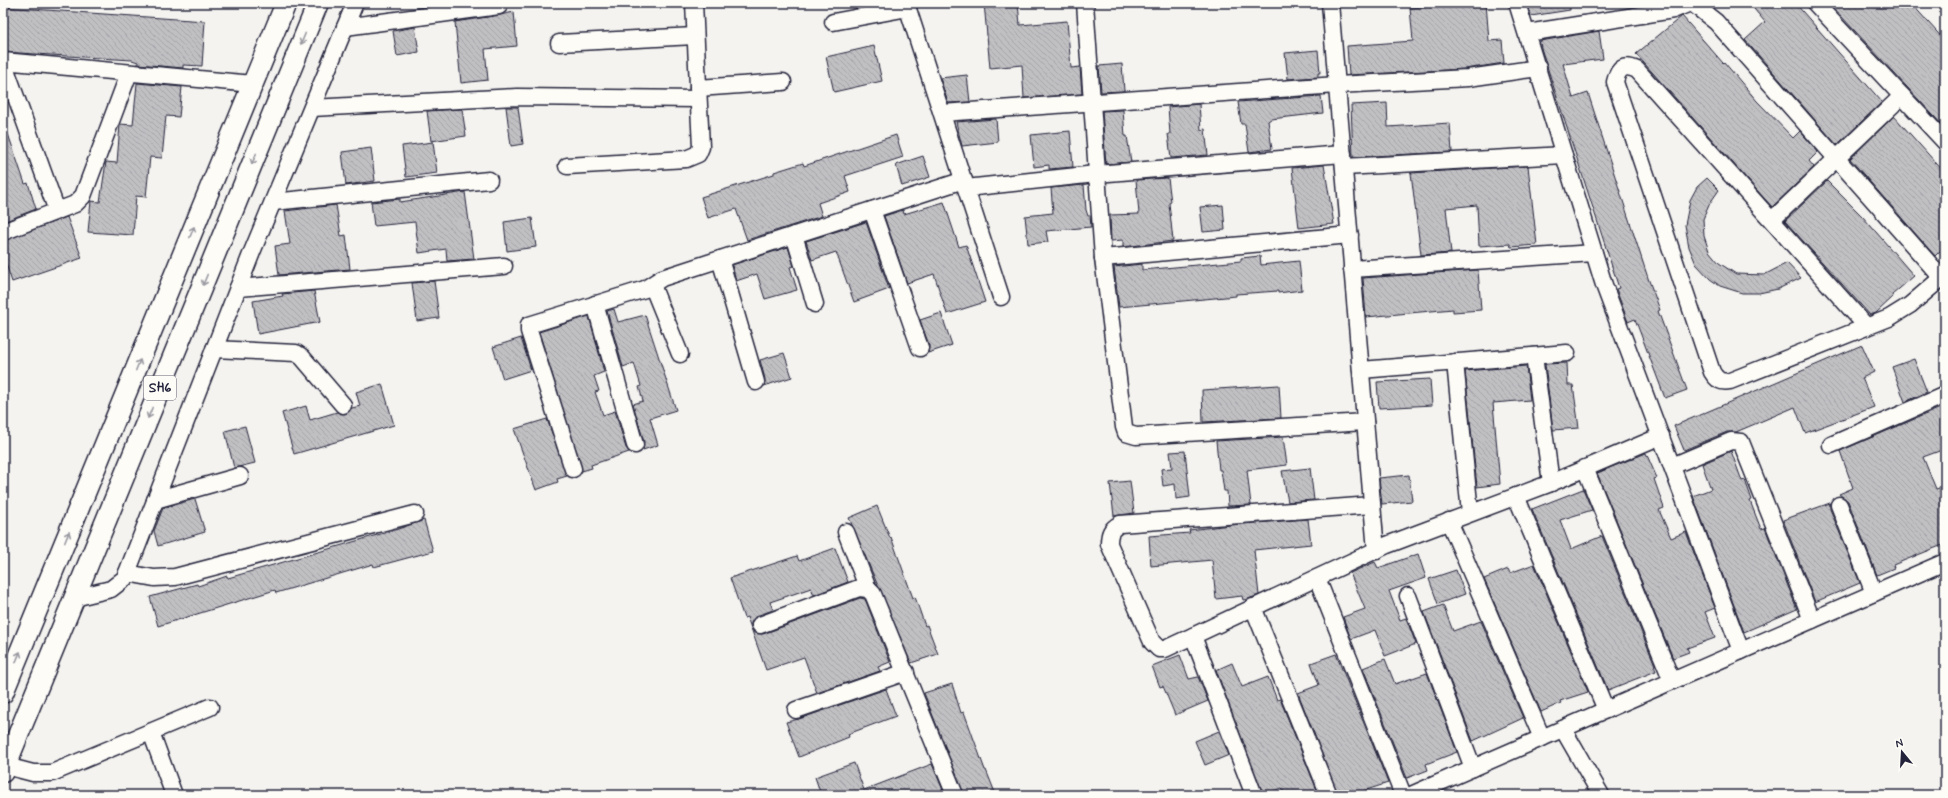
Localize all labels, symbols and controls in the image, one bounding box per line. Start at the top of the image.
one-way arrow [299,33,306,45]
one-way arrow [249,153,257,165]
one-way arrow [189,226,197,238]
one-way arrow [200,273,208,285]
one-way arrow [134,360,142,372]
road number: SH6 [144,376,176,400]
one-way arrow [146,407,153,419]
one-way arrow [64,532,71,544]
one-way arrow [14,652,22,664]
north arrow [1882,732,1922,772]
text: N [1894,736,1905,751]

